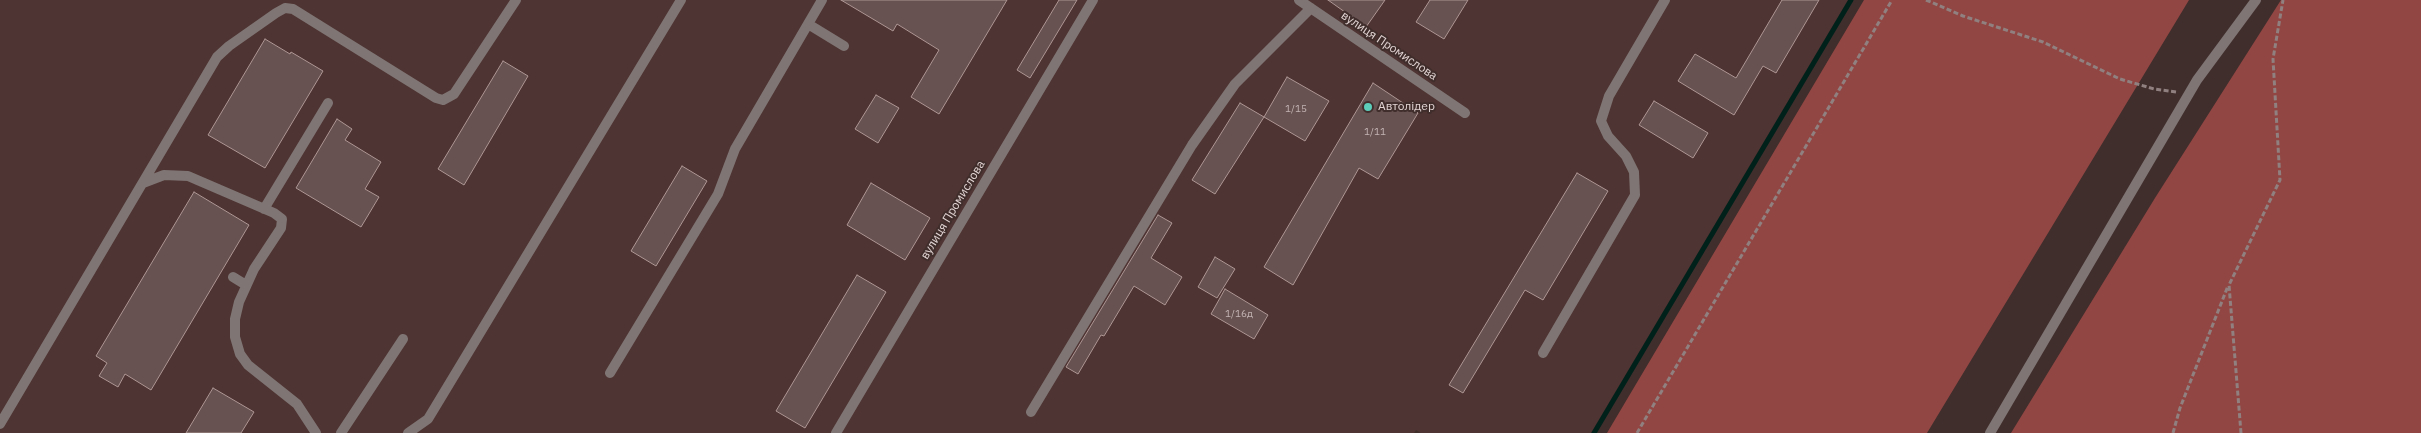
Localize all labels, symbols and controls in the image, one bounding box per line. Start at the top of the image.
street label: вулиця Промислова [1338,9,1440,83]
place label: Автолідер [1378,100,1435,114]
marker: Автолідер [1362,101,1374,113]
house number: 1/15 [1285,103,1307,115]
house number: 1/11 [1364,126,1386,138]
street label: вулиця Промислова [918,158,988,262]
house number: 1/16д [1225,308,1253,320]

